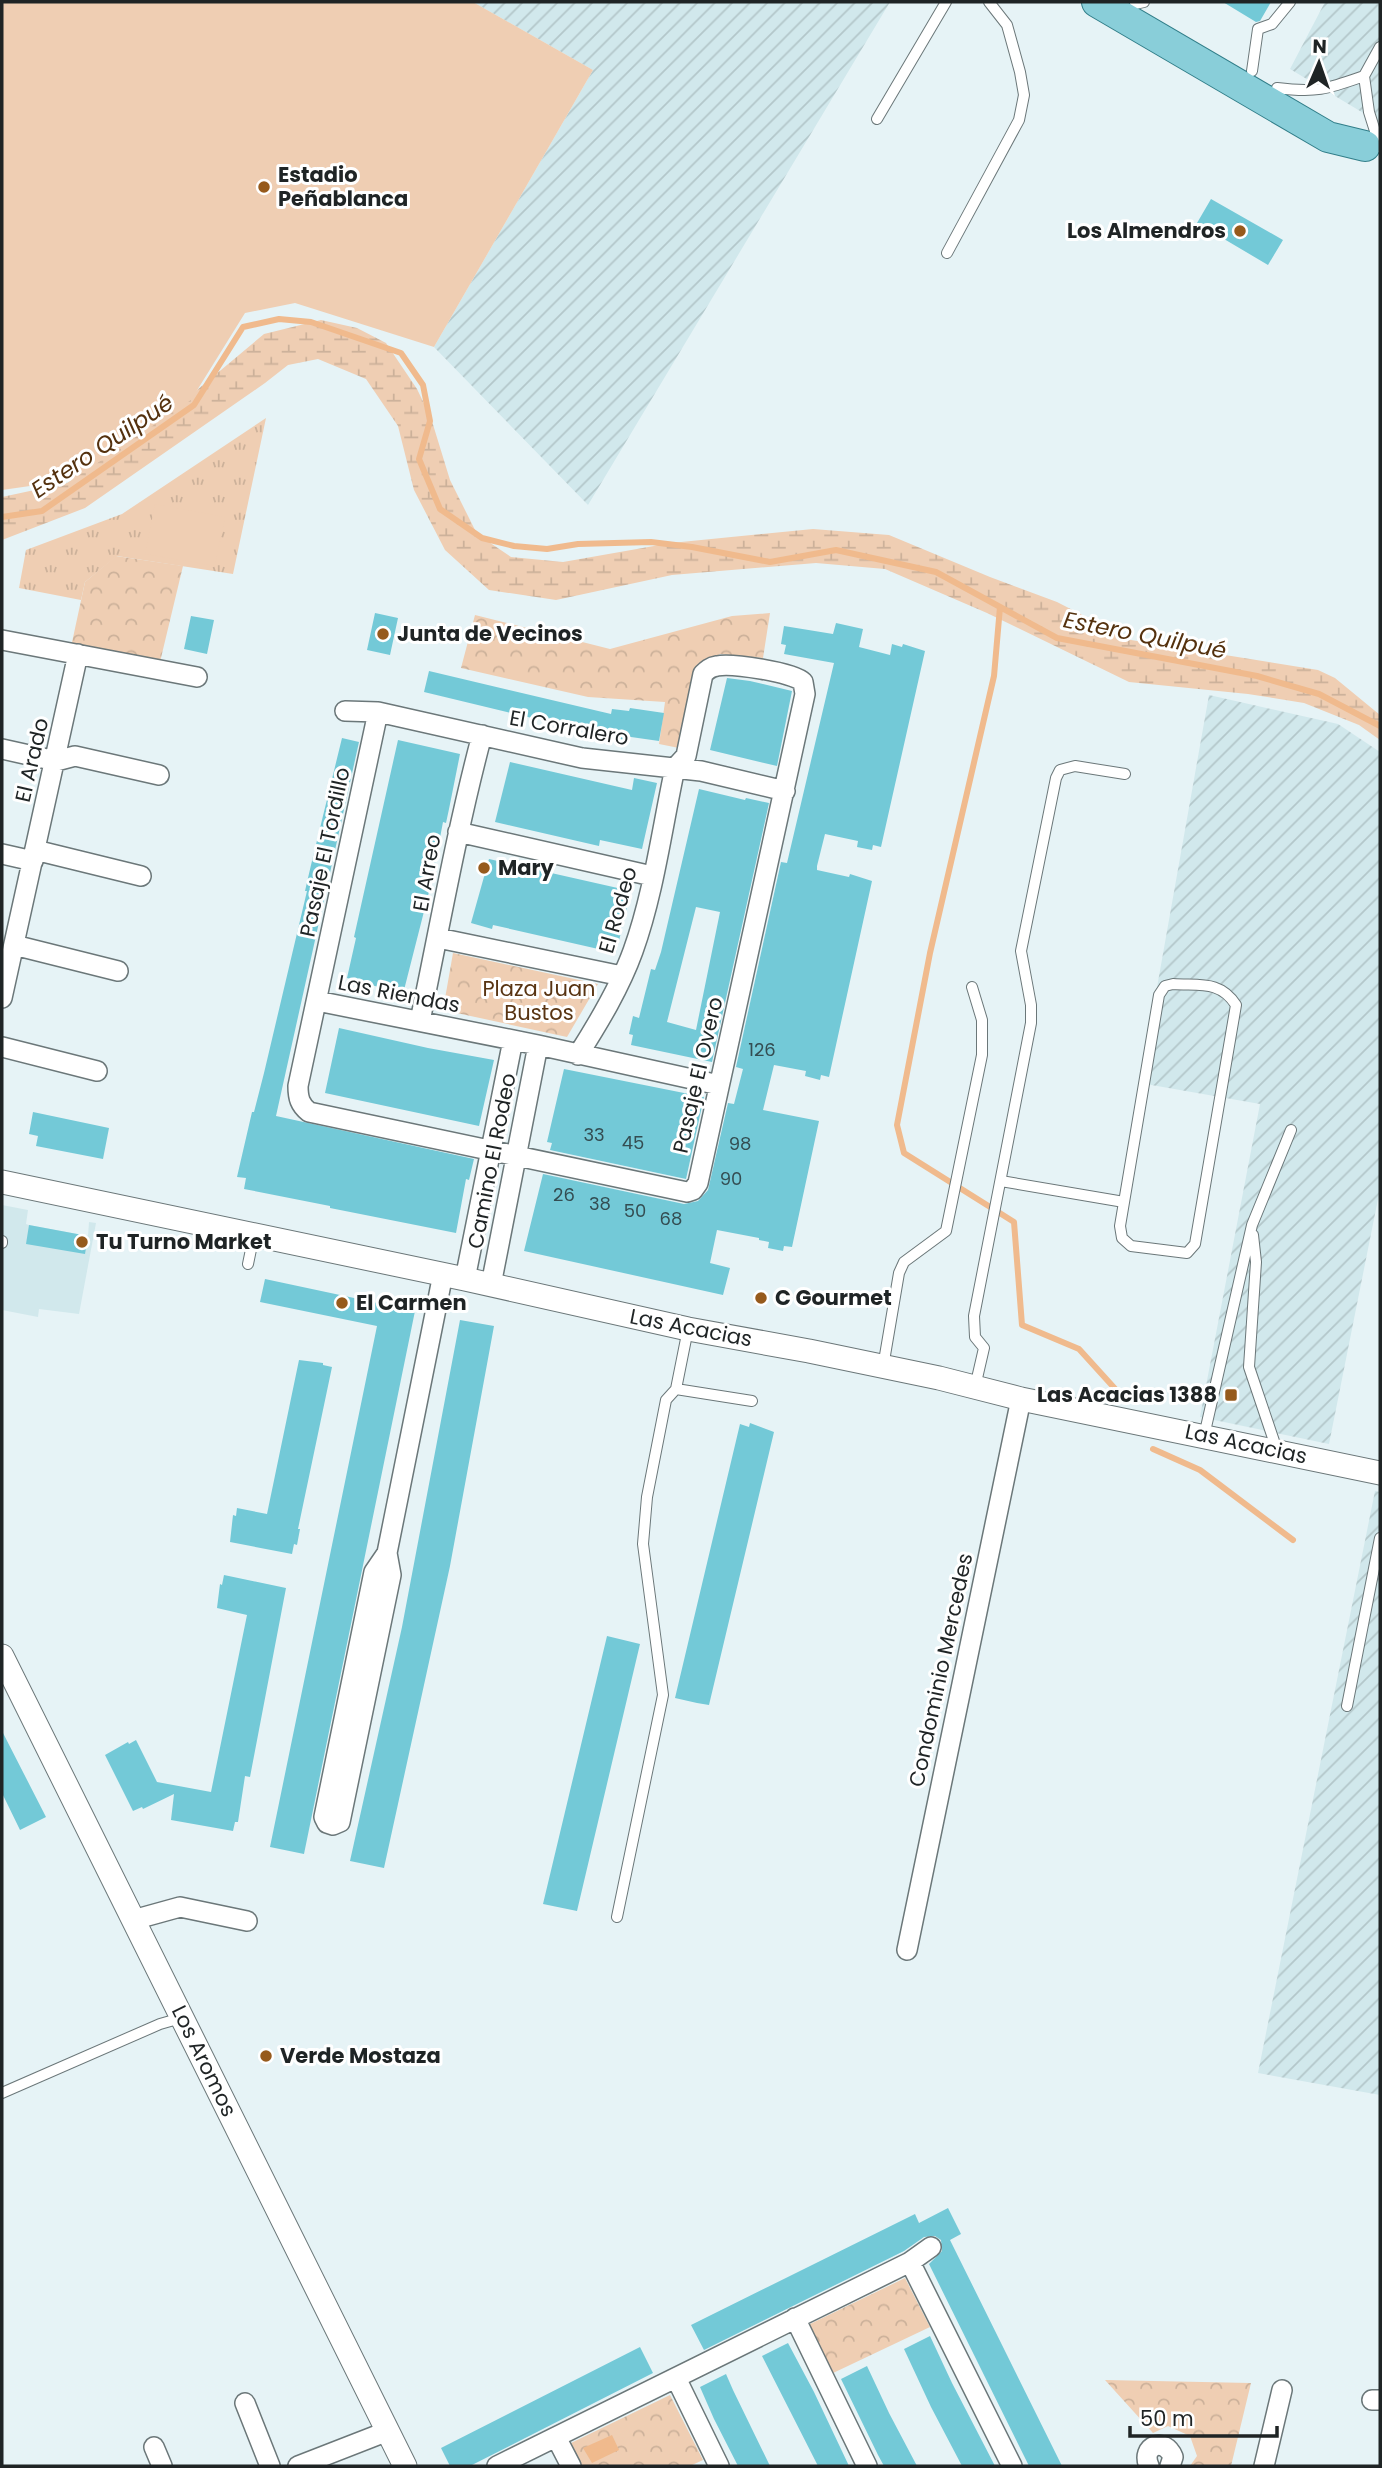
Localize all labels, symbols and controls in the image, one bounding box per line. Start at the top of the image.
north arrow [1284,28,1354,98]
text: N [1312,33,1327,60]
place label: Estadio Peñablanca [278,160,408,213]
marker: Estadio Peñablanca [256,179,272,195]
place label: Los Almendros [1067,216,1226,245]
marker: Los Almendros [1232,223,1248,239]
water label: Estero Quilpué [25,387,179,505]
water label: Estero Quilpué [1061,604,1229,666]
place label: Junta de Vecinos [397,619,583,648]
marker: Junta de Vecinos [375,626,391,642]
street label: El Corralero [507,703,631,752]
street label: El Arado [8,715,55,805]
street label: Pasaje El Tordillo [292,764,357,939]
street label: El Arreo [405,832,448,914]
place label: Mary [498,853,555,882]
marker: Mary [476,860,492,876]
street label: El Rodeo [591,863,644,956]
street label: Las Riendas [336,967,463,1020]
park label: Plaza Juan Bustos [482,974,596,1027]
street label: Pasaje El Overo [665,994,730,1156]
house number: 126 [748,1037,776,1062]
street label: Camino El Rodeo [460,1071,523,1251]
house number: 33 [583,1122,605,1147]
house number: 45 [622,1130,644,1155]
house number: 98 [729,1131,751,1156]
house number: 90 [720,1166,742,1191]
house number: 26 [553,1182,575,1207]
house number: 38 [589,1191,611,1216]
house number: 50 [624,1198,646,1223]
house number: 68 [660,1206,682,1231]
place label: Tu Turno Market [96,1227,272,1256]
marker: Tu Turno Market [74,1234,90,1250]
place label: C Gourmet [775,1283,892,1312]
place label: El Carmen [356,1288,467,1317]
marker: C Gourmet [753,1290,769,1306]
marker: El Carmen [334,1295,350,1311]
street label: Las Acacias [627,1301,755,1354]
place label: Las Acacias 1388 [1037,1380,1217,1409]
marker: Las Acacias 1388 [1223,1387,1239,1403]
street label: Las Acacias [1182,1416,1310,1471]
street label: Condominio Mercedes [902,1550,979,1789]
street label: Los Aromos [165,2000,244,2121]
place label: Verde Mostaza [280,2041,441,2070]
marker: Verde Mostaza [258,2048,274,2064]
scale bar [1130,2394,1277,2438]
text: 50 m [1140,2404,1194,2433]

